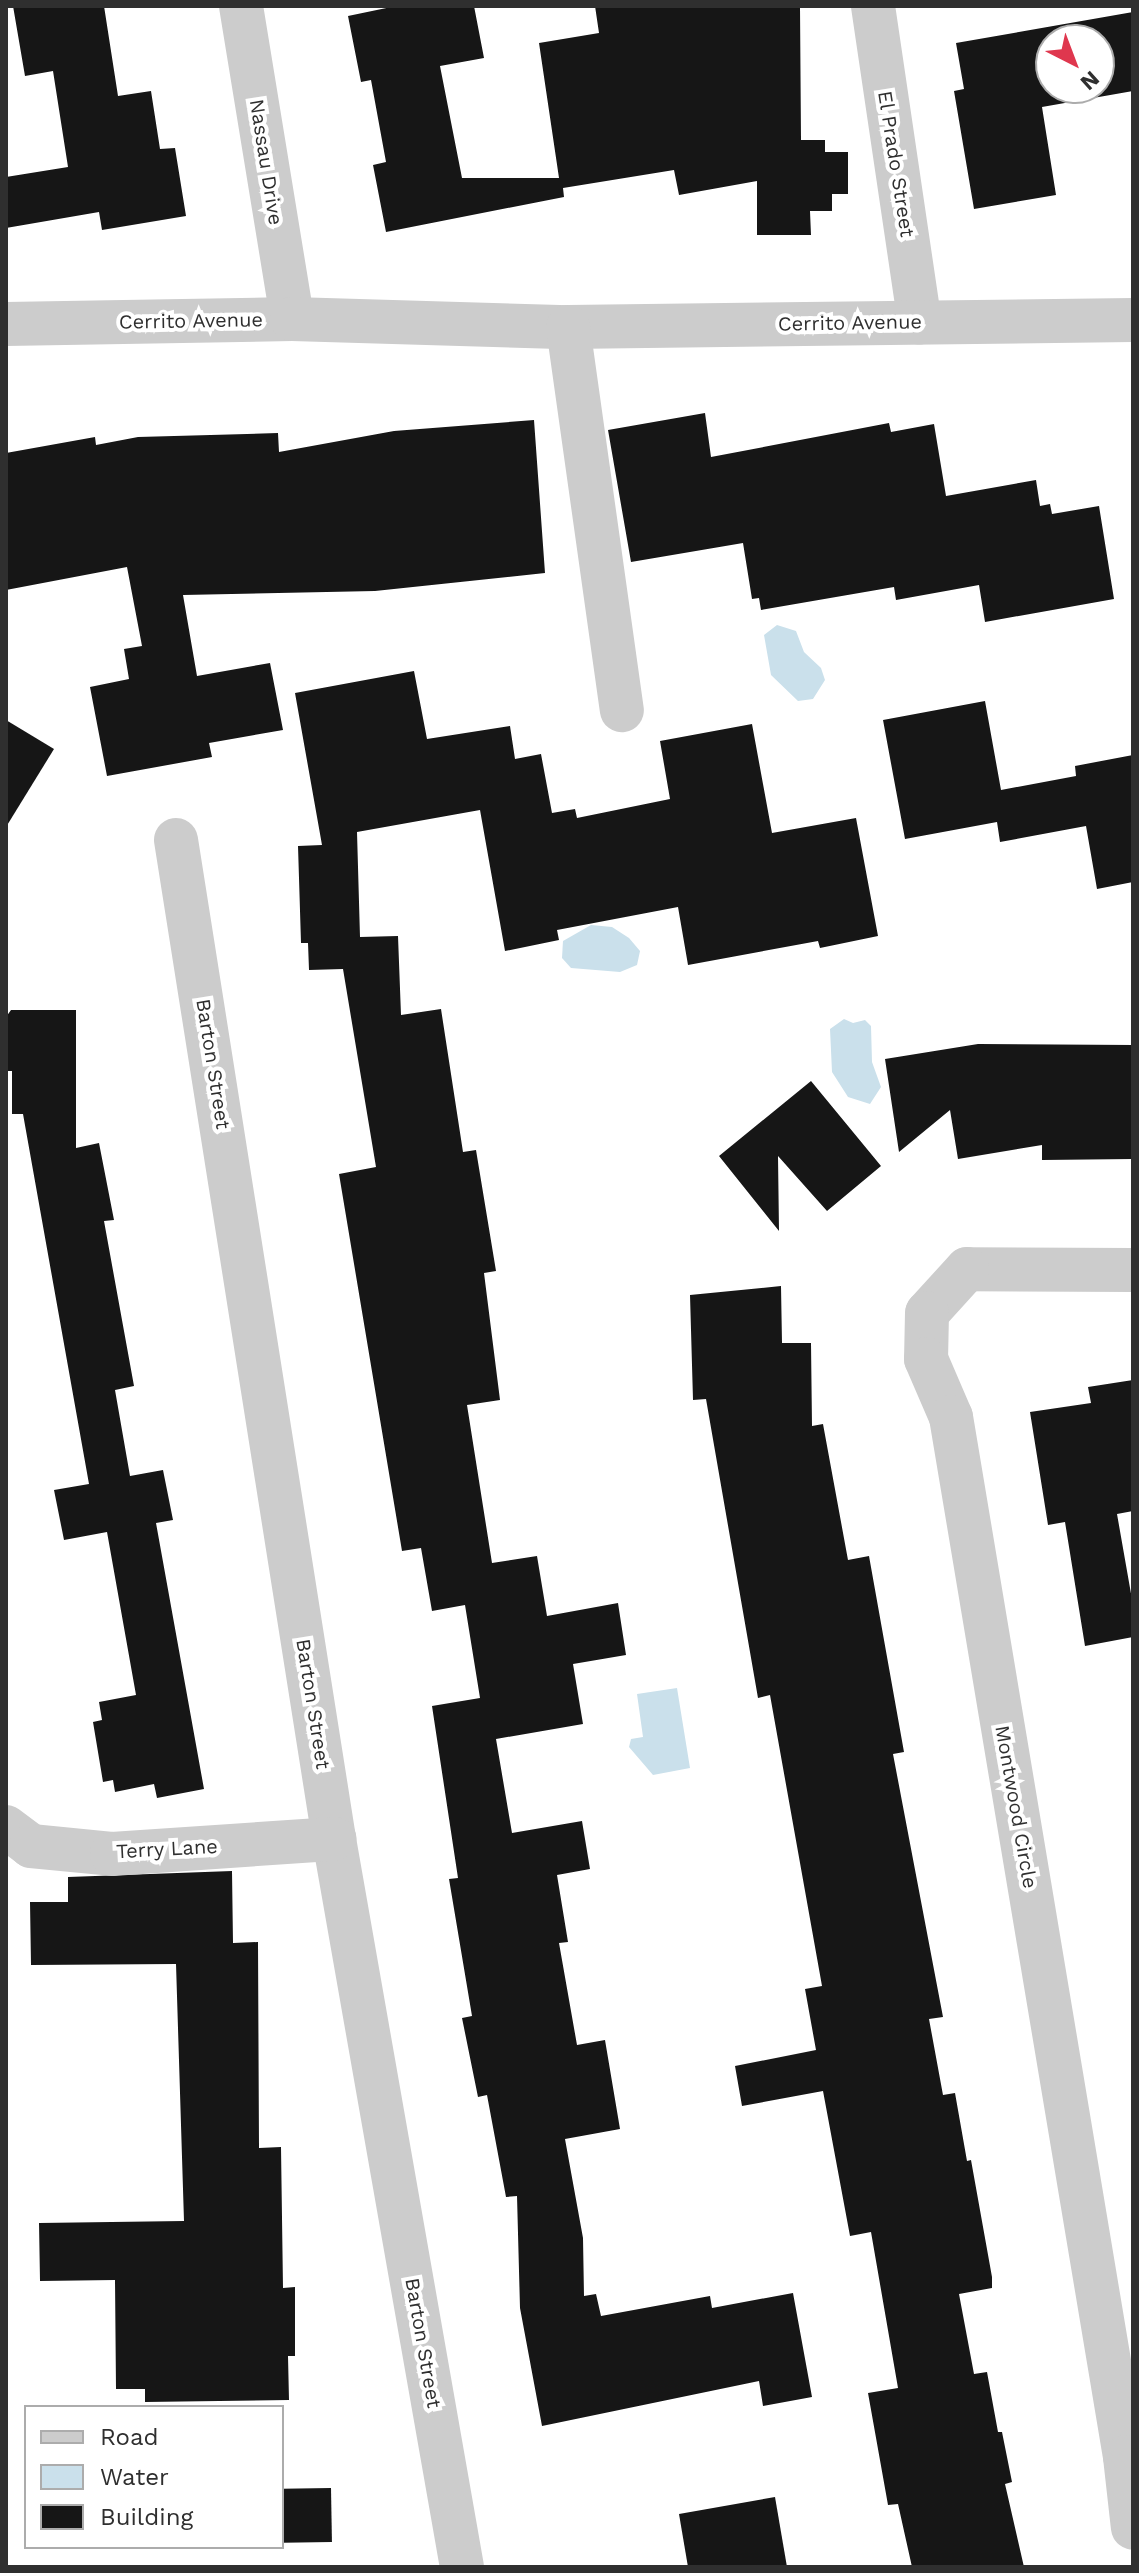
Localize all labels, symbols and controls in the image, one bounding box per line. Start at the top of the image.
north arrow [1035,24,1115,104]
text: N [1076,66,1104,95]
street label: El Prado Street [873,89,919,239]
street label: Nassau Drive [244,97,288,227]
street label: Cerrito Avenue [118,308,264,334]
street label: Cerrito Avenue [777,310,923,336]
street label: Barton Street [191,997,235,1131]
street label: Barton Street [291,1637,335,1771]
street label: Montwood Circle [990,1724,1042,1890]
street label: Terry Lane [115,1834,219,1864]
street label: Barton Street [400,2276,446,2410]
legend [24,2405,284,2549]
text: Road [100,2423,159,2451]
text: Water [100,2463,169,2491]
text: Building [100,2503,193,2531]

